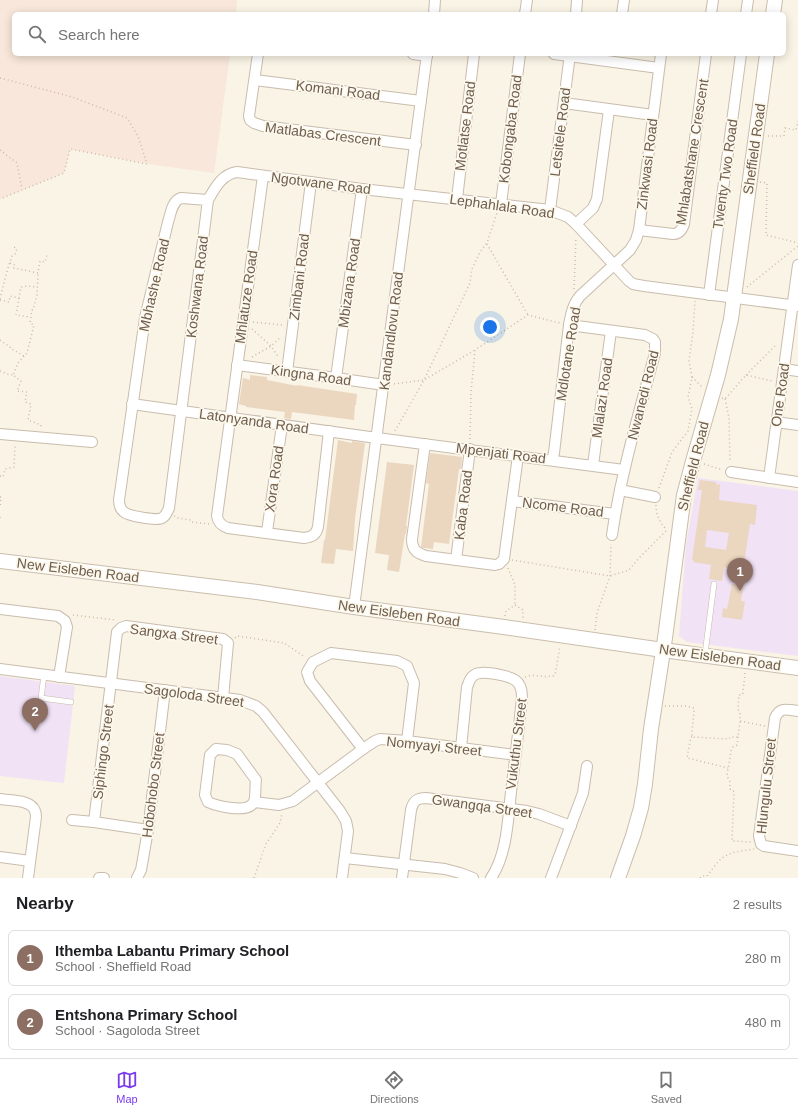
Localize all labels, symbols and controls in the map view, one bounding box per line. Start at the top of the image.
search box [12,12,786,56]
icon: search [26,23,48,45]
text: Search here [58,26,140,43]
street label: Kobongaba Road [495,74,525,184]
street label: Komani Road [295,77,381,103]
street label: Mhlabatshane Crescent [673,78,711,226]
street label: Motlatse Road [452,80,478,172]
street label: Letsitele Road [547,87,573,177]
street label: Sheffield Road [740,103,768,195]
street label: Zinkwasi Road [633,117,661,211]
street label: Twenty Two Road [709,118,741,230]
street label: Matlabas Crescent [264,119,382,149]
street label: Ngotwane Road [270,169,372,197]
street label: Lephahlala Road [448,191,556,221]
street label: Zimbani Road [286,233,312,321]
street label: Koshwana Road [183,235,211,339]
street label: Mbhashe Road [136,237,172,333]
street label: Mbizana Road [335,237,363,329]
street label: Mhlatuze Road [232,249,260,345]
street label: Kandandlovu Road [376,271,406,391]
street label: Mdlotane Road [553,306,583,402]
your location [480,317,500,337]
street label: Nwanedi Road [624,349,662,441]
street label: Mlalazi Road [588,357,616,439]
street label: Kingna Road [270,361,352,389]
street label: One Road [768,362,792,428]
street label: Latonyanda Road [198,405,310,437]
street label: Sheffield Road [674,420,712,512]
street label: Mpenjati Road [455,440,547,466]
street label: Xora Road [261,445,287,513]
street label: Kaba Road [451,469,475,541]
street label: Ncome Road [521,494,605,520]
street label: New Eisleben Road [16,555,140,585]
pin: 1 [727,558,753,591]
street label: New Eisleben Road [337,597,461,629]
street label: Sangxa Street [129,621,219,647]
street label: New Eisleben Road [658,641,782,673]
street label: Sagoloda Street [143,680,245,710]
street label: Vukuthu Street [502,697,530,791]
pin: 2 [22,698,48,731]
street label: Siphingo Street [89,703,117,800]
street label: Hobohobo Street [139,731,167,839]
street label: Nomyayi Street [386,733,483,759]
street label: Hlungulu Street [753,737,779,835]
street label: Gwangqa Street [431,791,533,821]
text: Nearby [16,894,74,913]
text: 2 results [733,897,782,912]
text: Ithemba Labantu Primary School [55,942,289,959]
text: 1 [26,951,34,966]
text: 280 m [745,951,781,966]
text: School · Sheffield Road [55,959,191,974]
text: Entshona Primary School [55,1006,238,1023]
text: 2 [26,1015,34,1030]
text: 480 m [745,1015,781,1030]
text: School · Sagoloda Street [55,1023,200,1038]
tab: Map [116,1069,138,1105]
tab: Directions [370,1069,419,1105]
tab: Saved [651,1069,682,1105]

